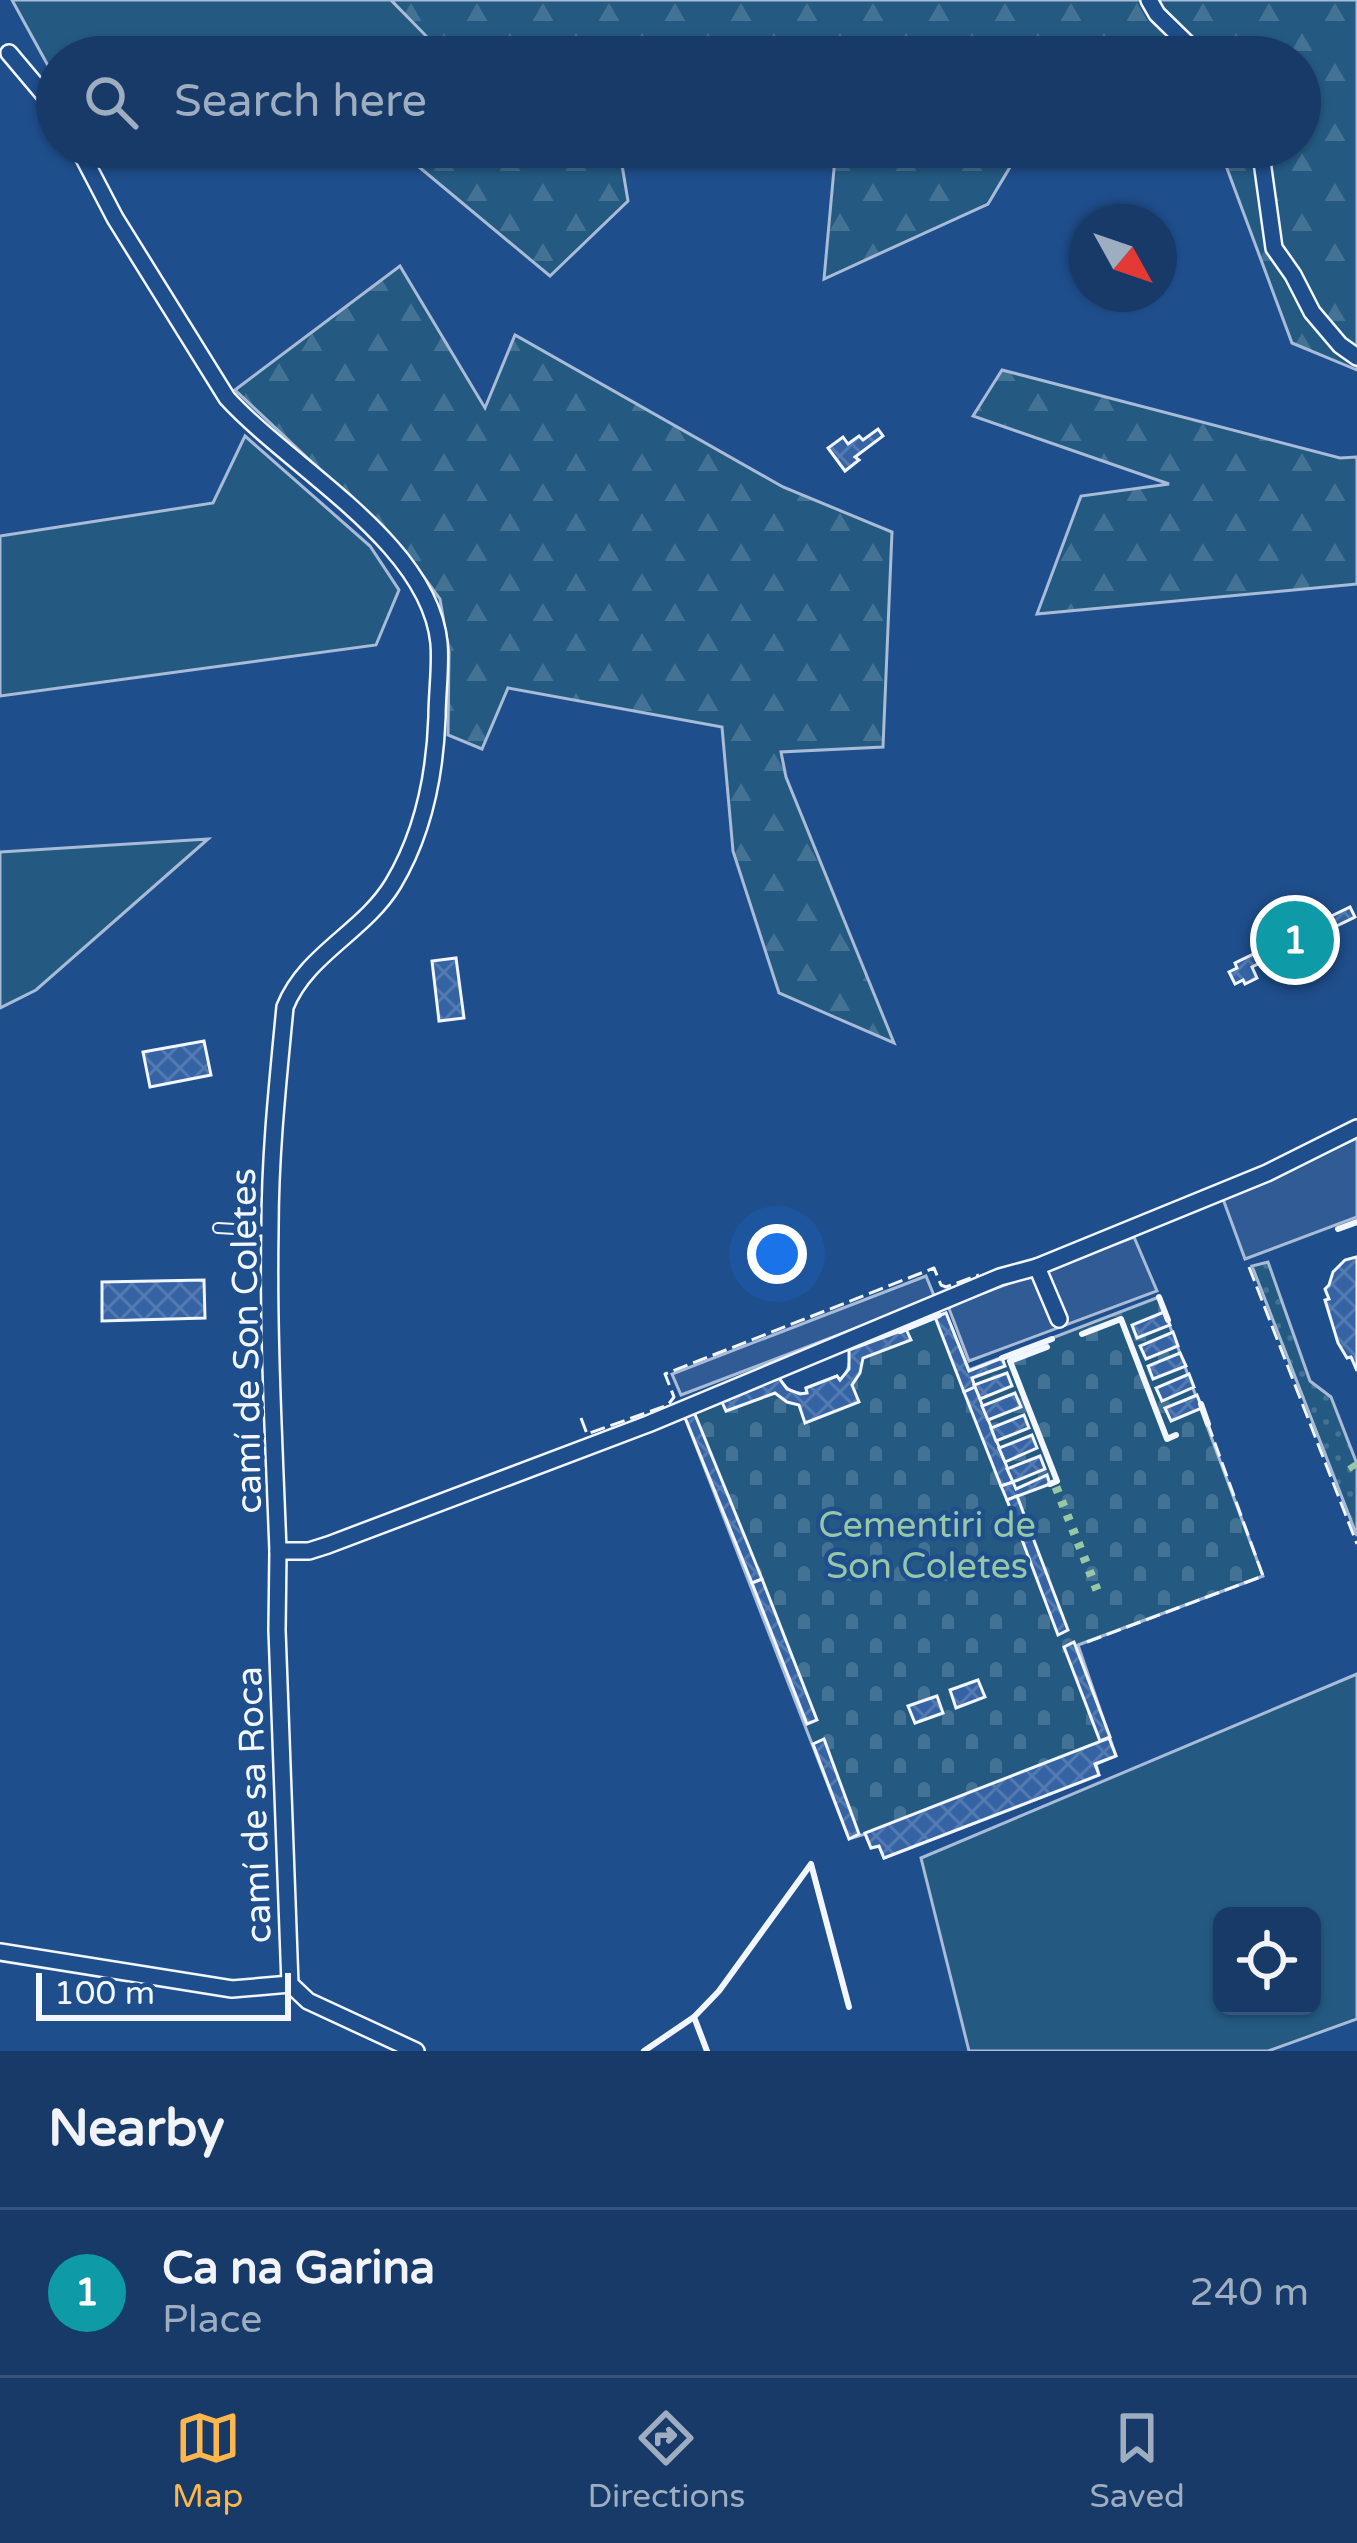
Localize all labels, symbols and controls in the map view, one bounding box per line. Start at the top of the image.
search box [36,36,1321,168]
icon: search [78,69,144,135]
text: Search here [174,75,427,129]
north arrow [1069,204,1177,312]
pin: 1 [1256,895,1334,985]
street label: camí de Son Coletes [222,1168,271,1514]
your location [747,1224,807,1284]
park label: Cementiri de Son Coletes [818,1504,1036,1588]
street label: camí de sa Roca [228,1666,281,1944]
map controls [1213,1907,1321,2015]
button: locate [1213,1907,1321,2015]
scale bar [36,1967,291,2020]
text: 100 m [54,1974,155,2013]
text: Nearby [48,2098,225,2160]
text: Ca na Garina [162,2242,435,2296]
text: 1 [75,2269,99,2316]
text: 240 m [1190,2269,1309,2316]
text: Place [162,2296,262,2343]
tab: Map [172,2405,243,2516]
tab: Directions [587,2405,745,2516]
tab: Saved [1090,2405,1185,2516]

